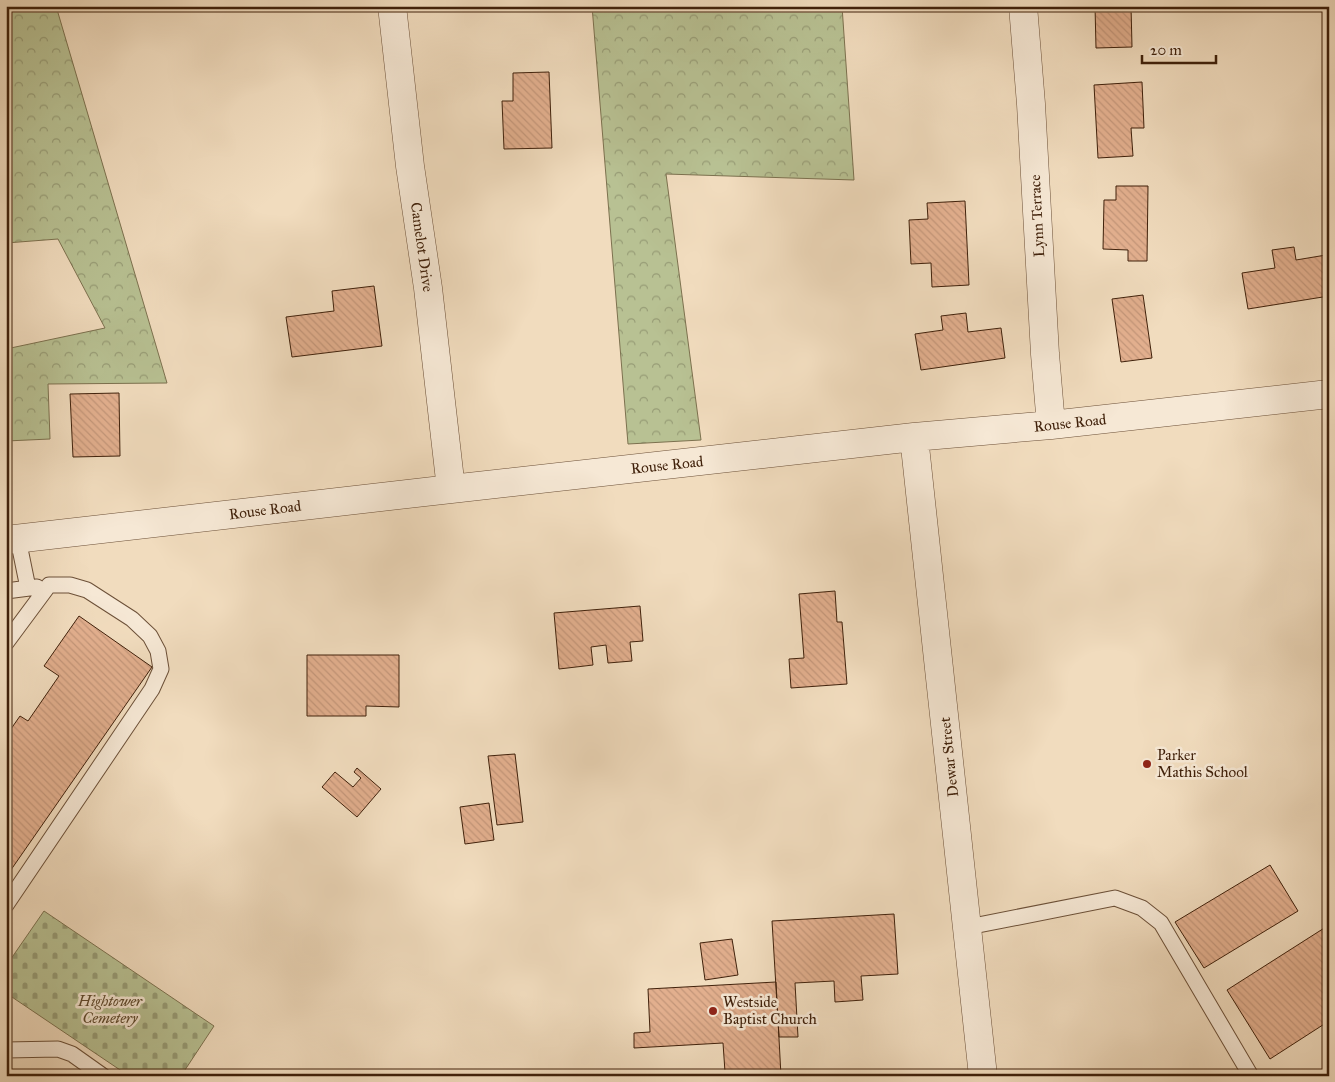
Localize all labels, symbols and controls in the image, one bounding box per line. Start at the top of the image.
scale bar [1142,32,1216,64]
text: 20 m [1150,41,1182,59]
street label: Lynn Terrace [1026,174,1048,258]
street label: Camelot Drive [407,201,437,293]
street label: Rouse Road [1033,410,1108,436]
street label: Rouse Road [630,452,705,478]
street label: Rouse Road [228,497,303,523]
street label: Dewar Street [936,715,962,798]
place label: Parker Mathis School [1157,746,1249,781]
marker: Parker Mathis School [1141,758,1153,770]
park label: Hightower Cemetery [77,992,143,1027]
place label: Westside Baptist Church [723,993,818,1028]
marker: Westside Baptist Church [707,1005,719,1017]

